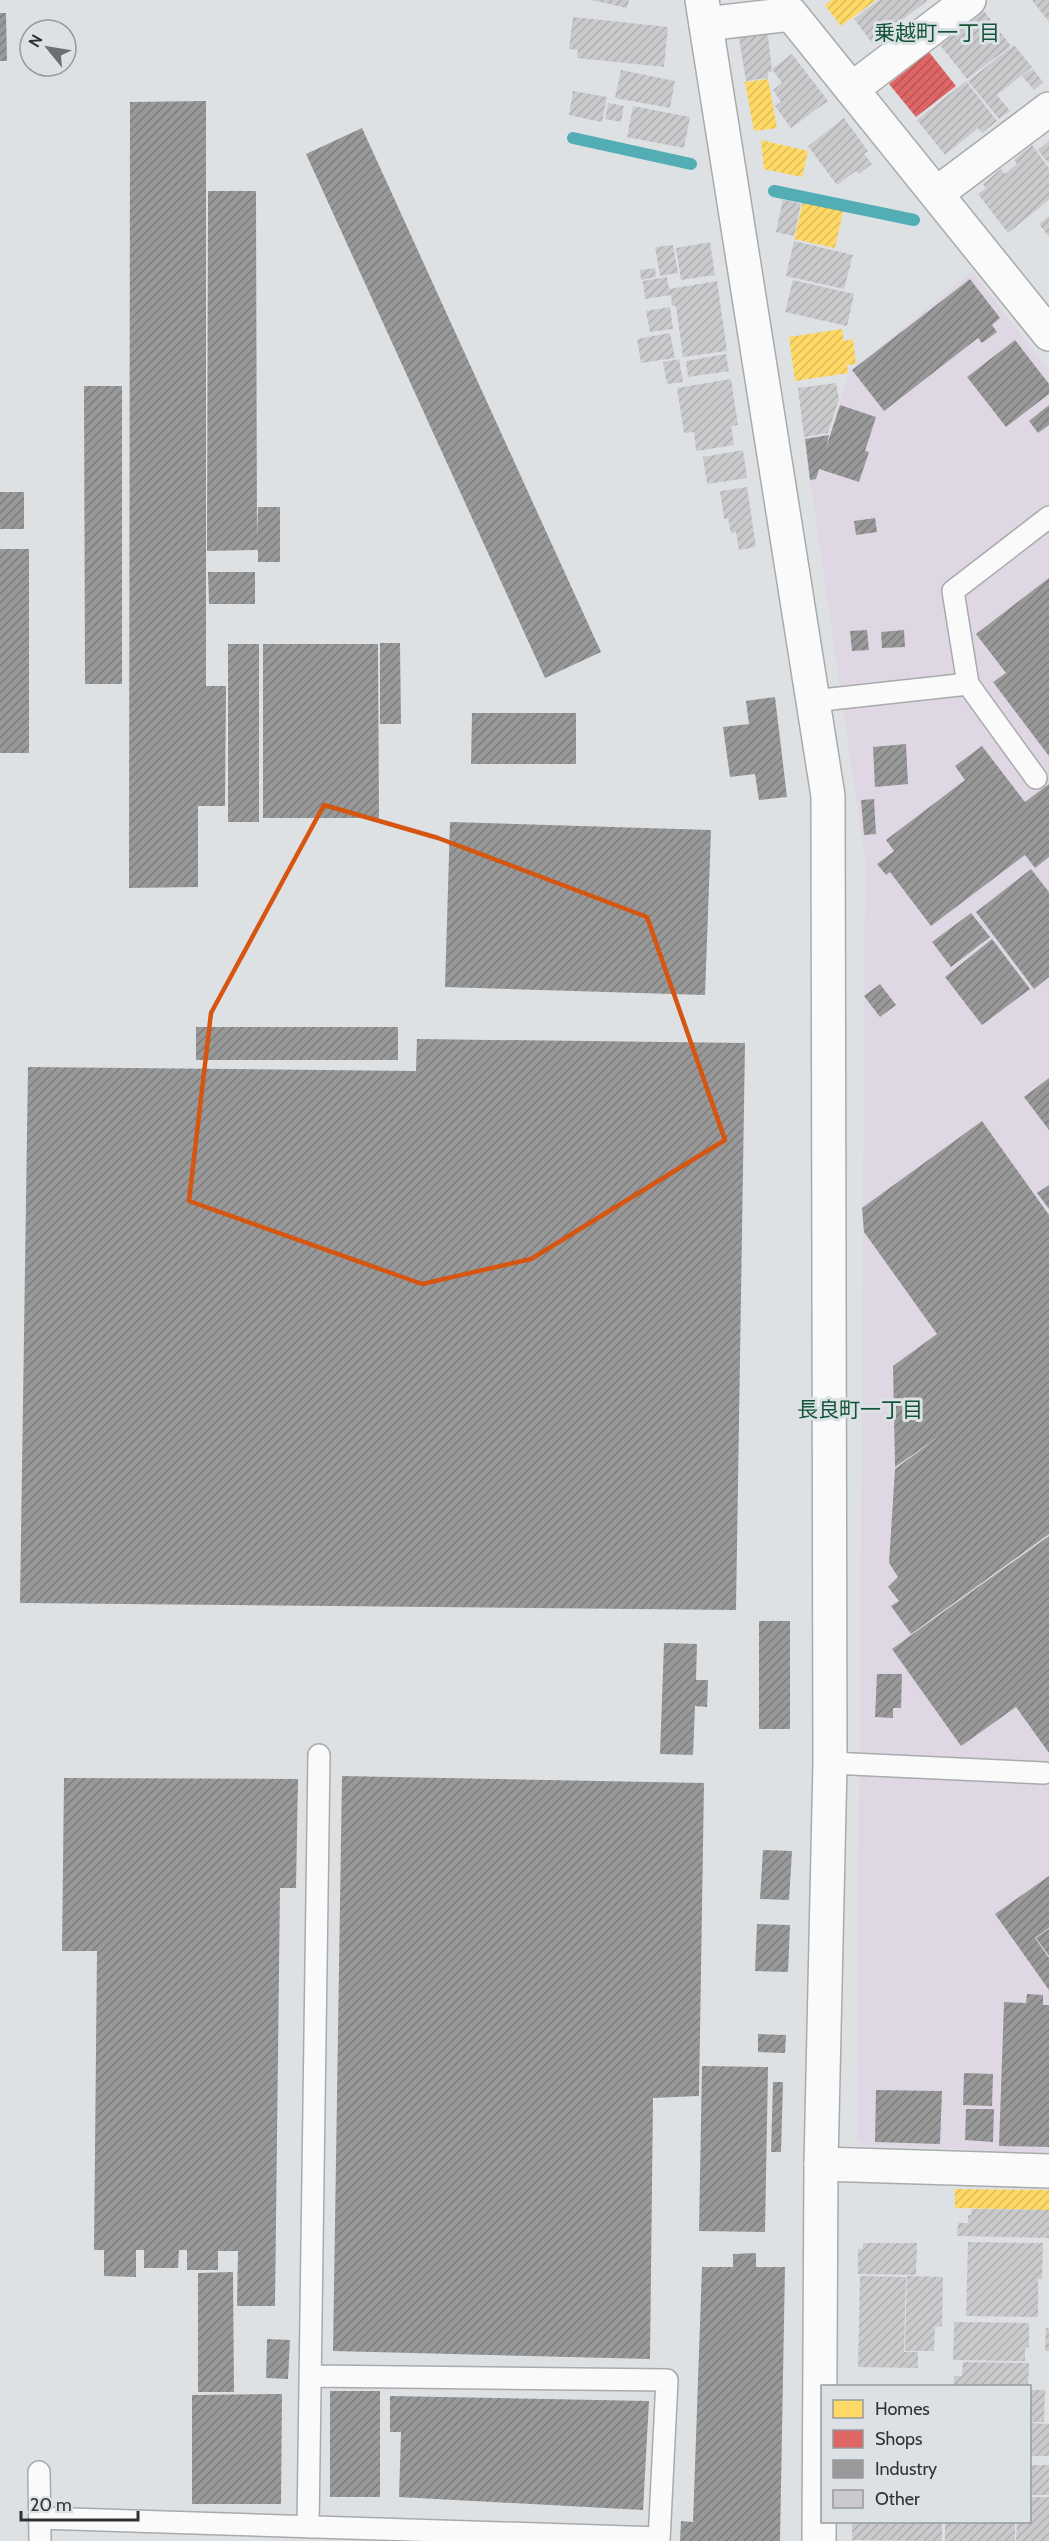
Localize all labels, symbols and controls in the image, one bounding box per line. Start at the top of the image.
north arrow [18,18,78,78]
district label: 乗越町一丁目 [874,20,1000,45]
text: N [24,31,46,50]
district label: 長良町一丁目 [797,1397,923,1422]
legend [821,2385,1031,2523]
text: Homes [875,2398,930,2420]
text: Shops [875,2428,923,2450]
text: Industry [875,2458,937,2480]
scale bar [21,2484,138,2522]
text: Other [875,2488,920,2510]
text: 20 m [30,2494,72,2516]

